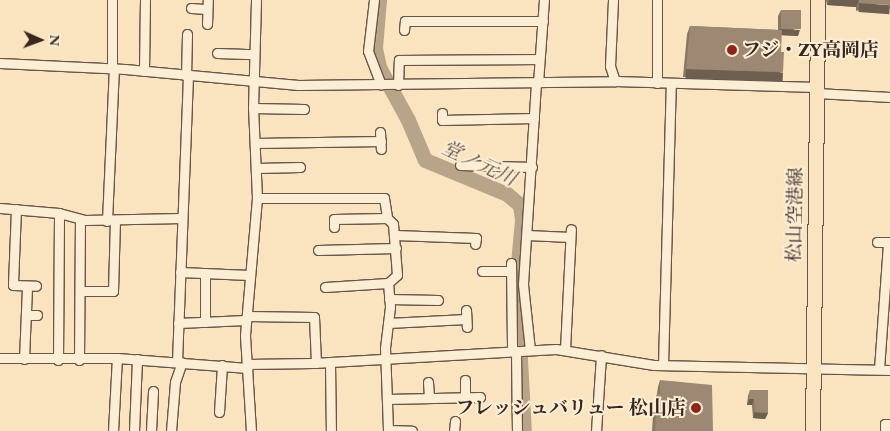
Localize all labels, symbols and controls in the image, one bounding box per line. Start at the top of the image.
north arrow [15,15,65,65]
text: N [46,35,64,46]
place label: フジ・ZY高岡店 [742,39,880,61]
marker: フジ・ZY高岡店 [726,44,738,56]
water label: 堂ノ元川 [438,135,520,191]
street label: 松山空港線 [783,167,807,263]
place label: フレッシュバリュー 松山店 [453,397,686,419]
marker: フレッシュバリュー 松山店 [690,402,702,414]

